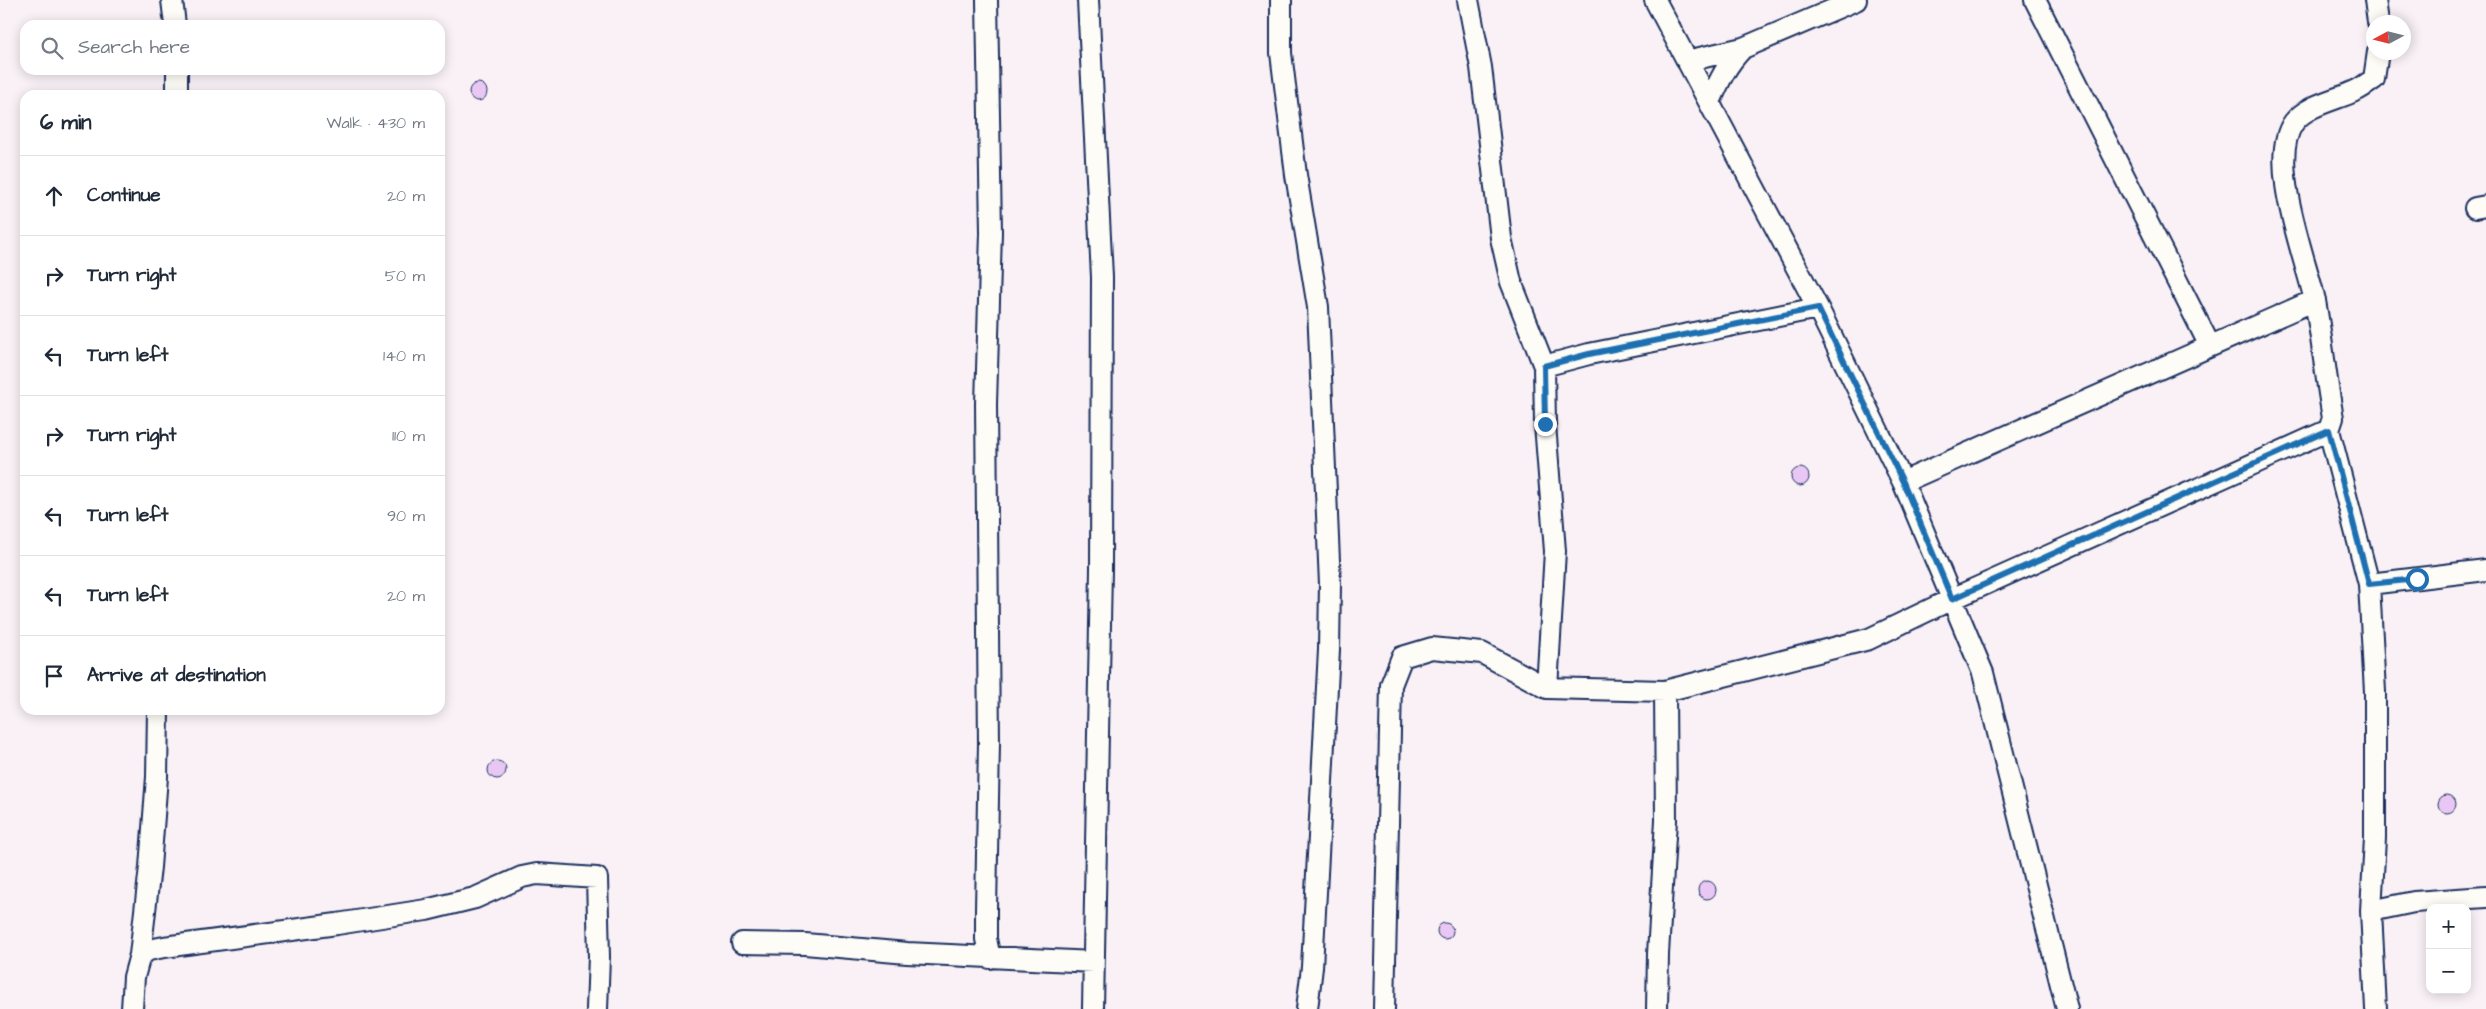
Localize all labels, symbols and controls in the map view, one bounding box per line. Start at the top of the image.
north arrow [2366,15,2411,60]
search box [20,20,445,75]
icon: search [38,34,66,62]
text: Search here [78,34,190,61]
text: 6 min [40,108,92,137]
text: Walk · 430 m [326,112,425,134]
icon: ahead [40,182,68,210]
text: Continue [87,182,161,209]
text: 20 m [387,185,425,207]
icon: right [40,262,68,290]
text: Turn right [87,262,176,289]
text: 50 m [385,265,425,287]
icon: left [40,342,68,370]
text: Turn left [87,342,168,369]
text: 140 m [383,345,425,367]
route end [1534,413,1557,436]
icon: right [40,422,68,450]
text: Turn right [87,422,176,449]
text: 110 m [392,425,425,447]
icon: left [40,502,68,530]
text: Turn left [87,502,168,529]
text: 90 m [387,505,425,527]
route start [2406,568,2429,591]
icon: left [40,582,68,610]
text: Turn left [87,582,168,609]
text: 20 m [387,585,425,607]
icon: arrive [40,662,68,690]
text: Arrive at destination [87,662,266,689]
map controls [2426,904,2471,994]
button: + [2426,904,2471,949]
button: − [2426,949,2471,994]

